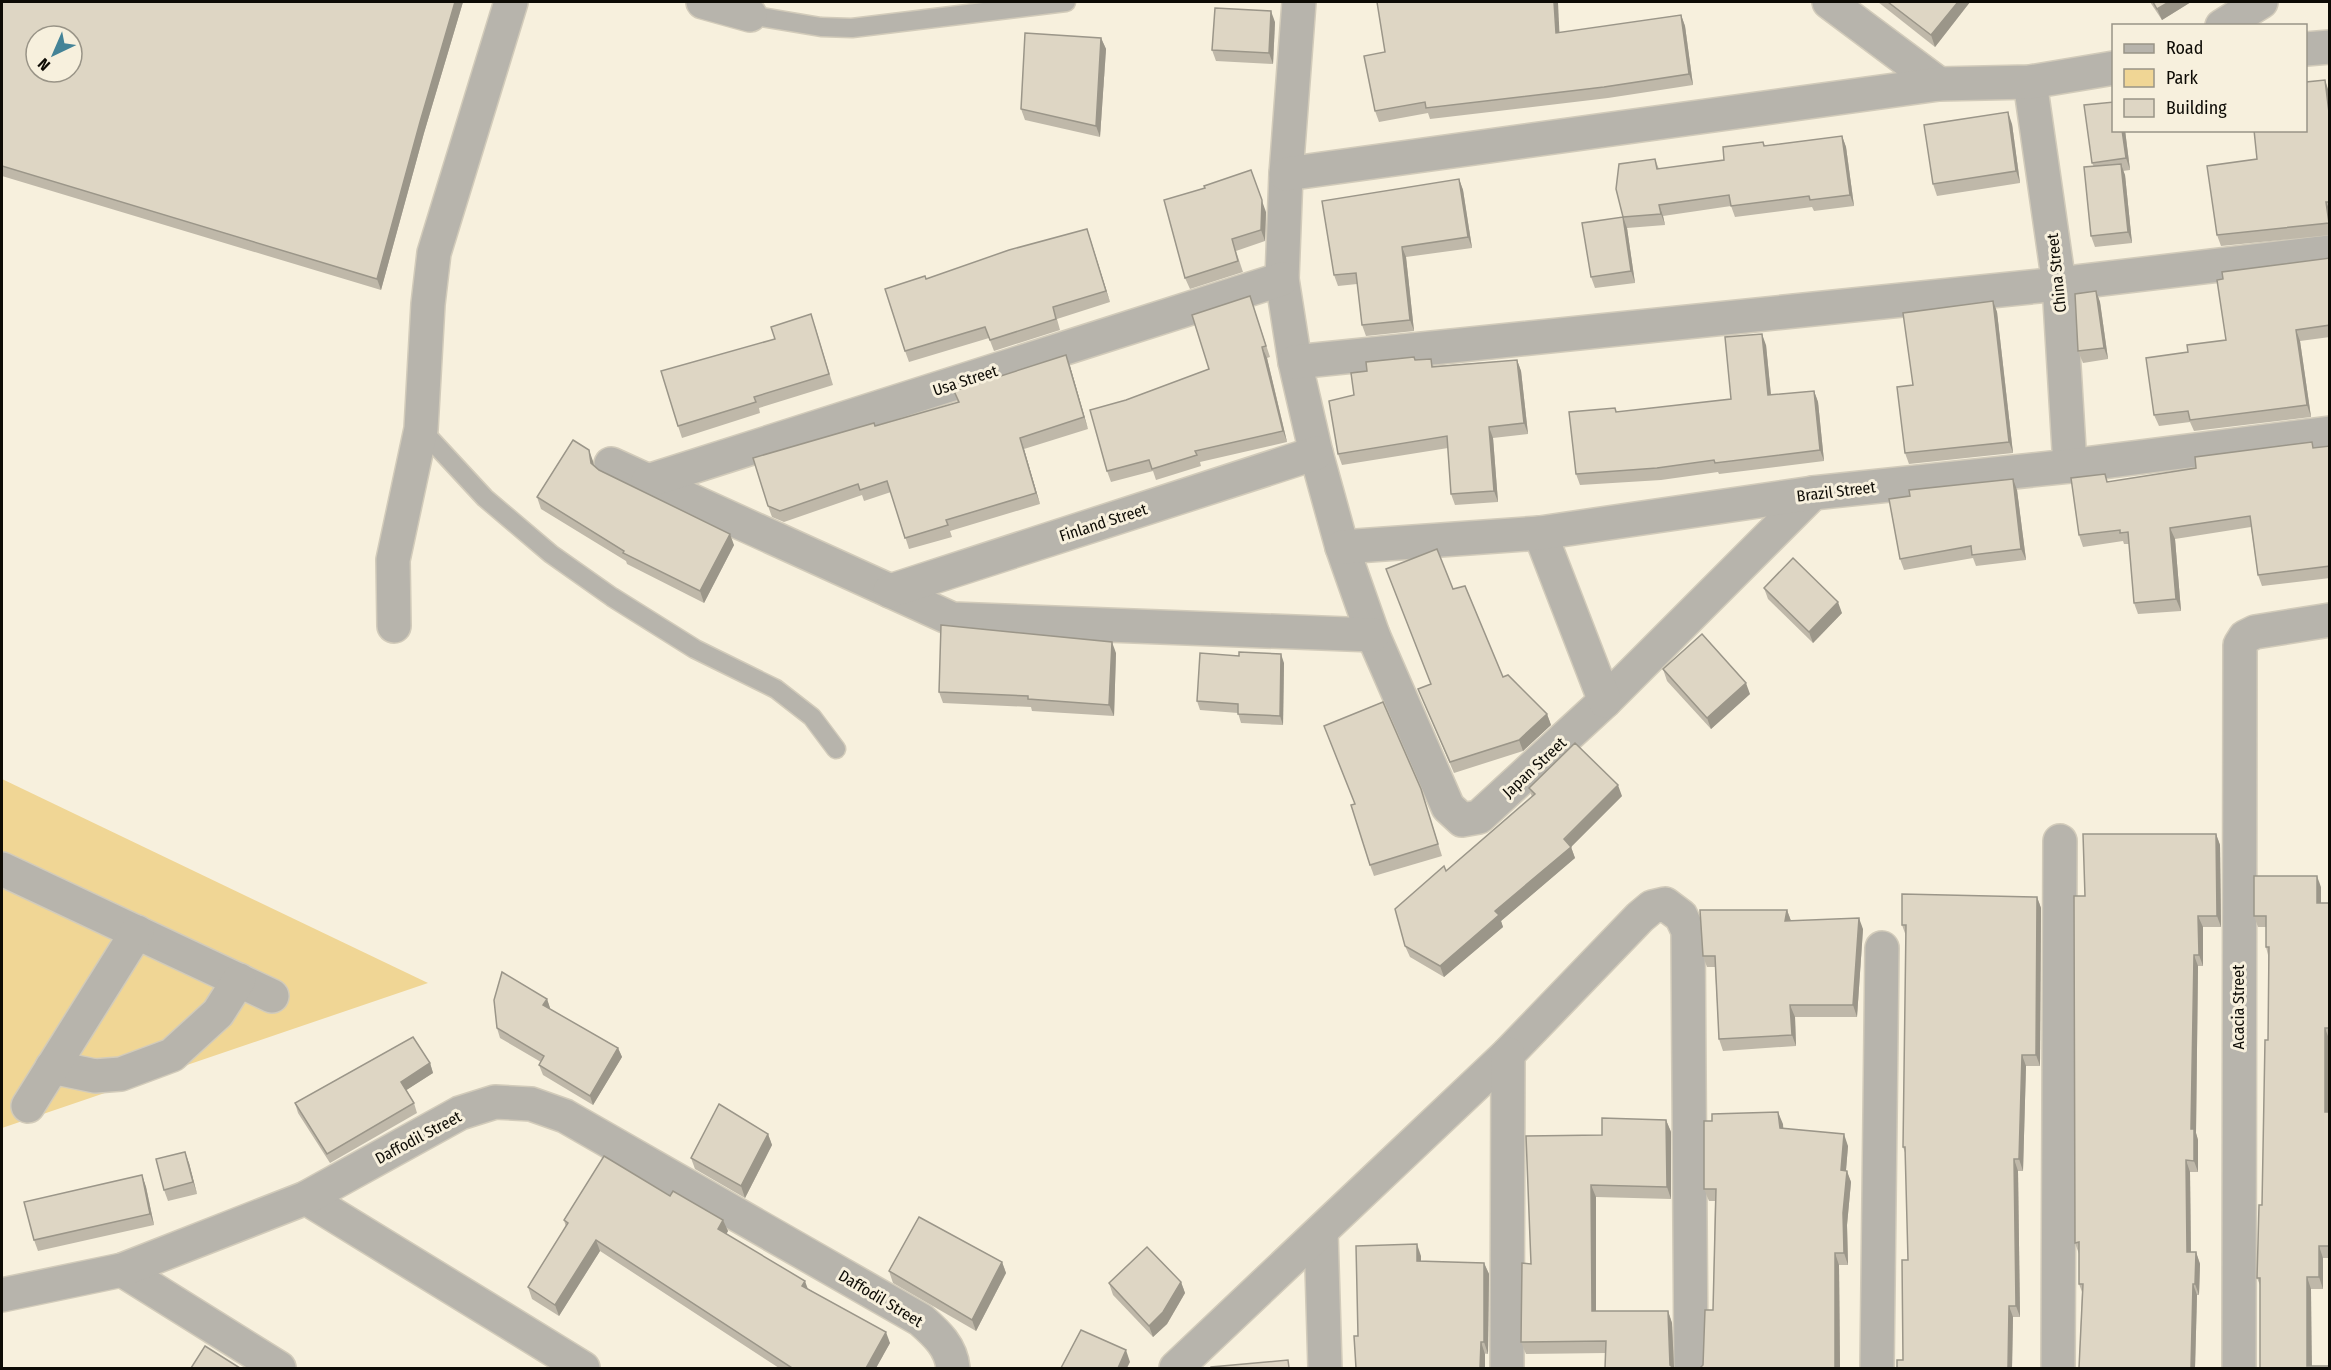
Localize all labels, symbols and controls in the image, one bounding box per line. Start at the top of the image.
north arrow [24,24,84,84]
legend [2112,24,2307,132]
text: Road [2166,37,2203,59]
text: N [34,54,54,75]
text: Park [2166,67,2199,89]
text: Building [2166,97,2227,119]
street label: China Street [2043,232,2070,314]
street label: Usa Street [930,361,1001,400]
street label: Brazil Street [1796,477,1877,506]
street label: Finland Street [1057,499,1150,546]
street label: Japan Street [1499,733,1571,802]
street label: Acacia Street [2229,964,2248,1049]
street label: Daffodil Street [372,1106,465,1168]
street label: Daffodil Street [835,1266,927,1331]

